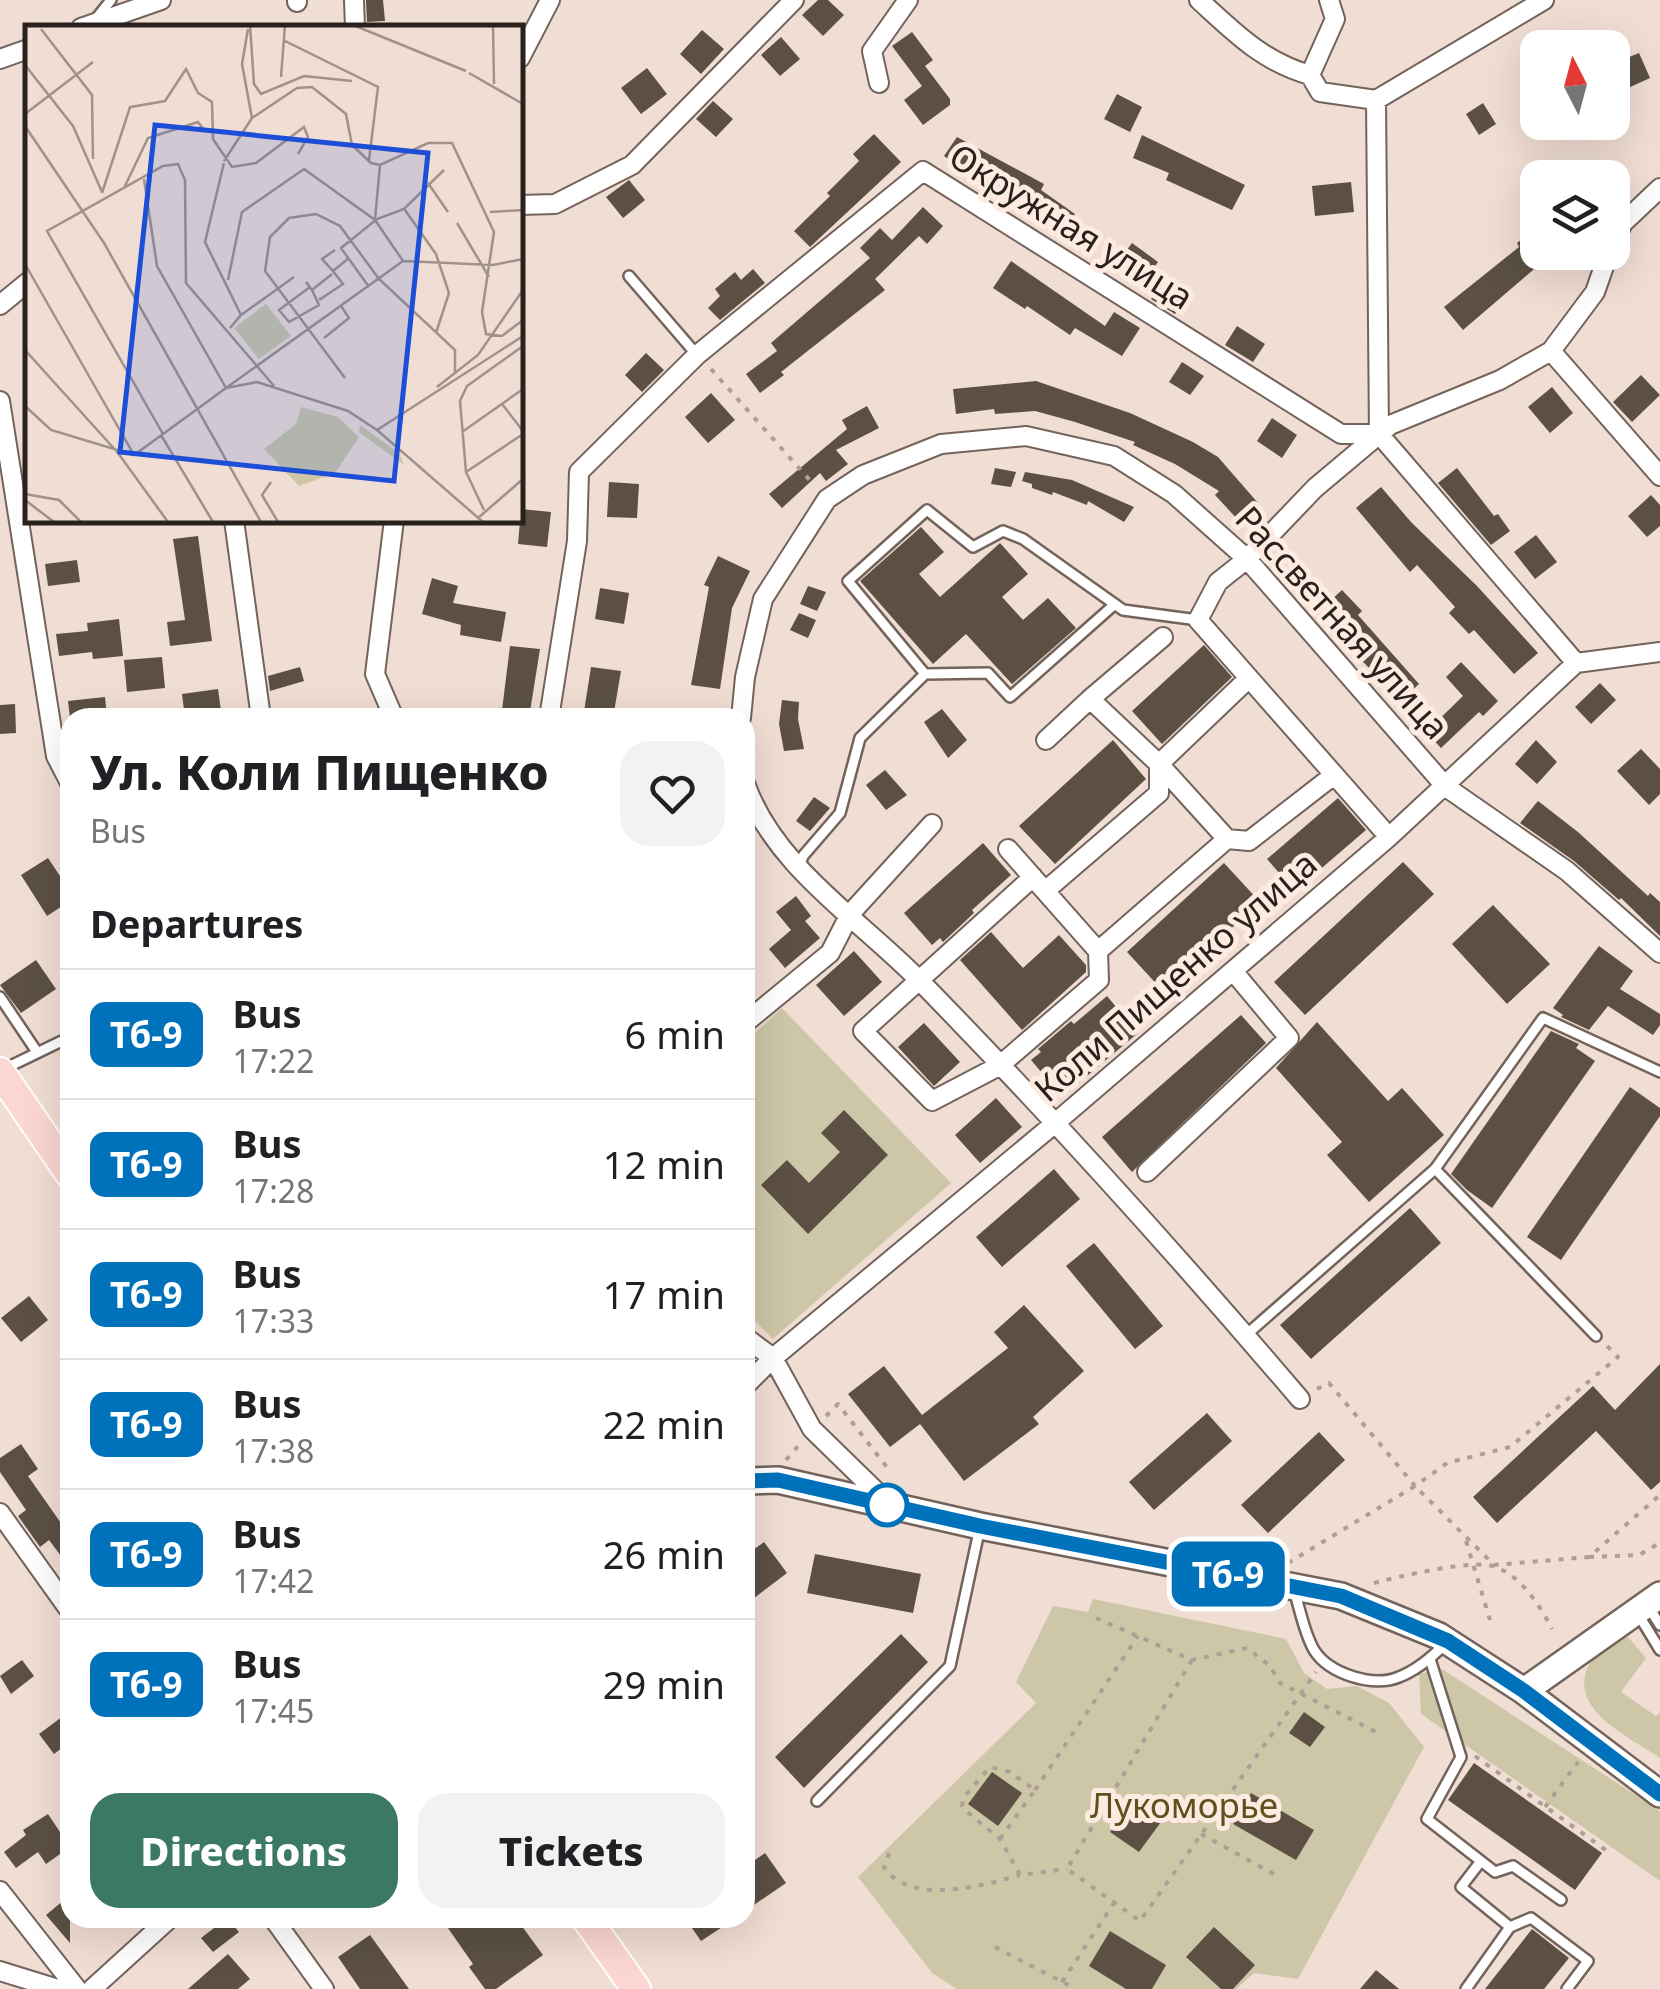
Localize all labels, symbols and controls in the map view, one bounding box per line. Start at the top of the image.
inset map [25,25,522,522]
north arrow [1520,30,1630,140]
map controls [1520,30,1630,270]
street label: Окружная улица [941,132,1203,320]
button: layers [1520,160,1630,270]
street label: Рассветная улица [1226,495,1460,749]
text: Ул. Коли Пищенко [90,739,549,804]
button: heart [620,741,725,846]
text: Bus [90,809,146,852]
street label: Коли Пищенко улица [1024,840,1326,1112]
text: Departures [90,897,303,949]
text: Bus [233,987,302,1039]
text: 6 min [625,1008,725,1060]
text: Тб-9 [110,1011,183,1058]
text: 17:22 [233,1039,314,1082]
text: Bus [233,1117,302,1169]
text: 12 min [603,1138,725,1190]
text: Тб-9 [110,1141,183,1188]
text: 17:28 [233,1169,314,1212]
text: Bus [233,1247,302,1299]
text: 17 min [603,1268,725,1320]
text: Тб-9 [110,1271,183,1318]
text: 17:33 [233,1299,314,1342]
text: Bus [233,1377,302,1429]
text: 22 min [603,1398,725,1450]
text: Тб-9 [110,1401,183,1448]
text: 17:38 [233,1429,314,1472]
unlabelled marker [866,1484,908,1526]
text: Bus [233,1507,302,1559]
text: 26 min [603,1528,725,1580]
text: Тб-9 [110,1531,183,1578]
line badge: Тб-9 [1158,1542,1298,1606]
text: Тб-9 [1192,1551,1264,1598]
text: 17:42 [233,1559,314,1602]
text: Bus [233,1637,302,1689]
text: 29 min [603,1658,725,1710]
text: Тб-9 [110,1661,183,1708]
text: 17:45 [233,1689,314,1732]
park label: Лукоморье [1090,1781,1278,1828]
button: Directions [90,1793,398,1908]
button: Tickets [418,1793,725,1908]

